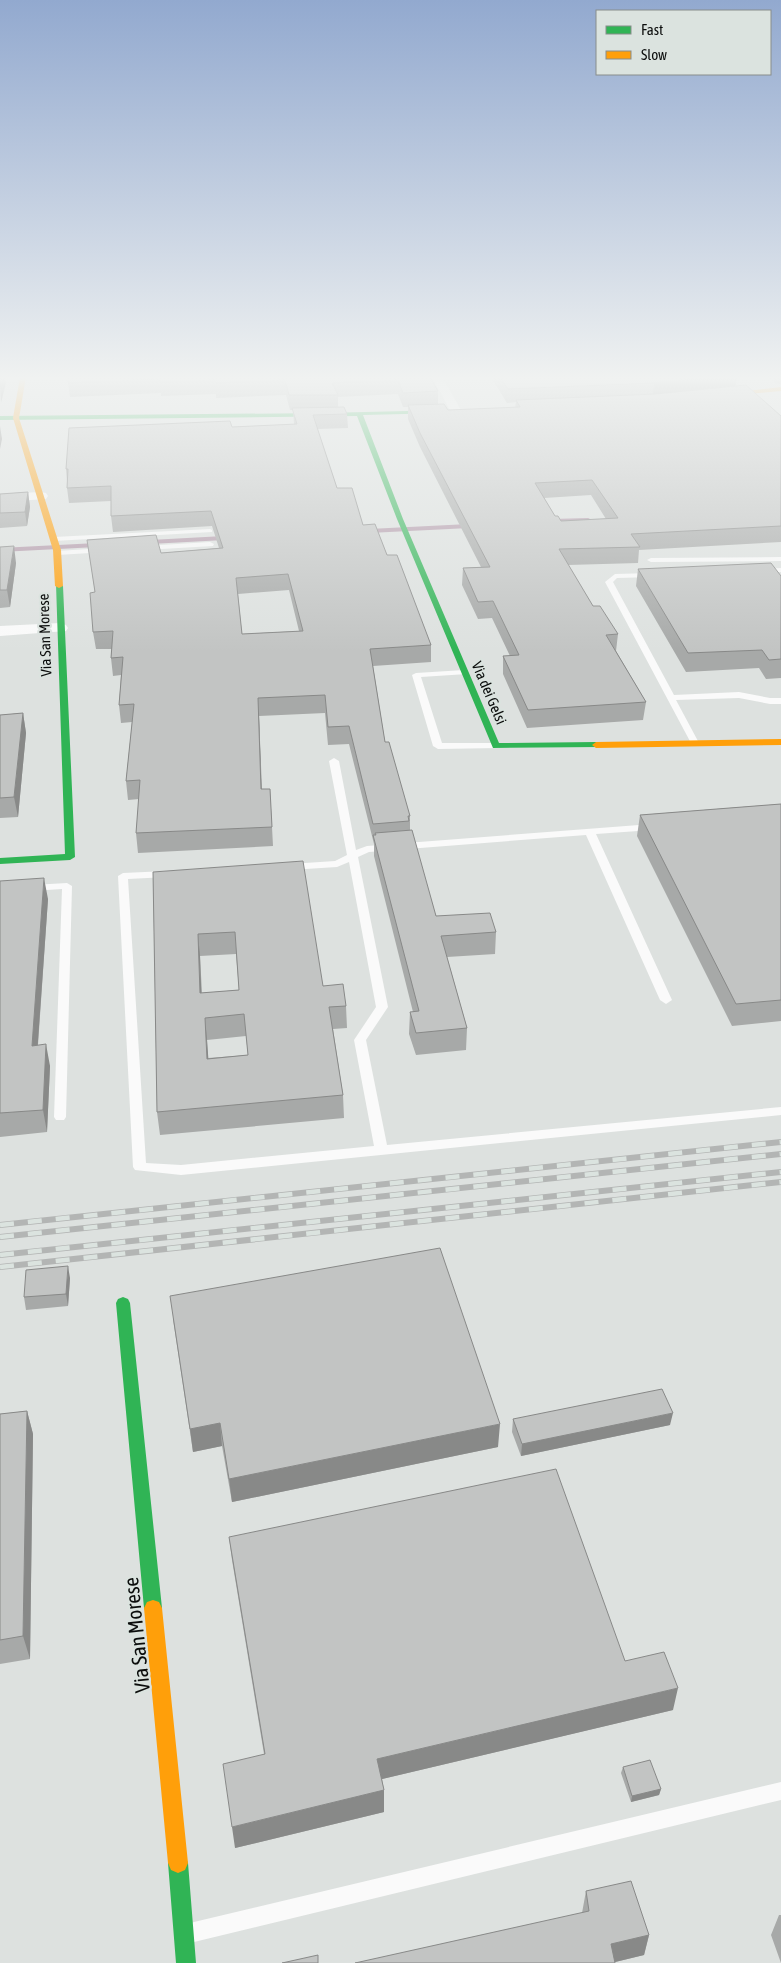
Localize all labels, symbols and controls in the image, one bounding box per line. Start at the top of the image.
legend [596,10,771,75]
text: Fast [641,21,663,38]
text: Slow [641,46,667,63]
street label: Via San Morese [35,593,54,677]
street label: Via dei Gelsi [469,659,510,727]
street label: Via San Morese [118,1576,154,1694]

